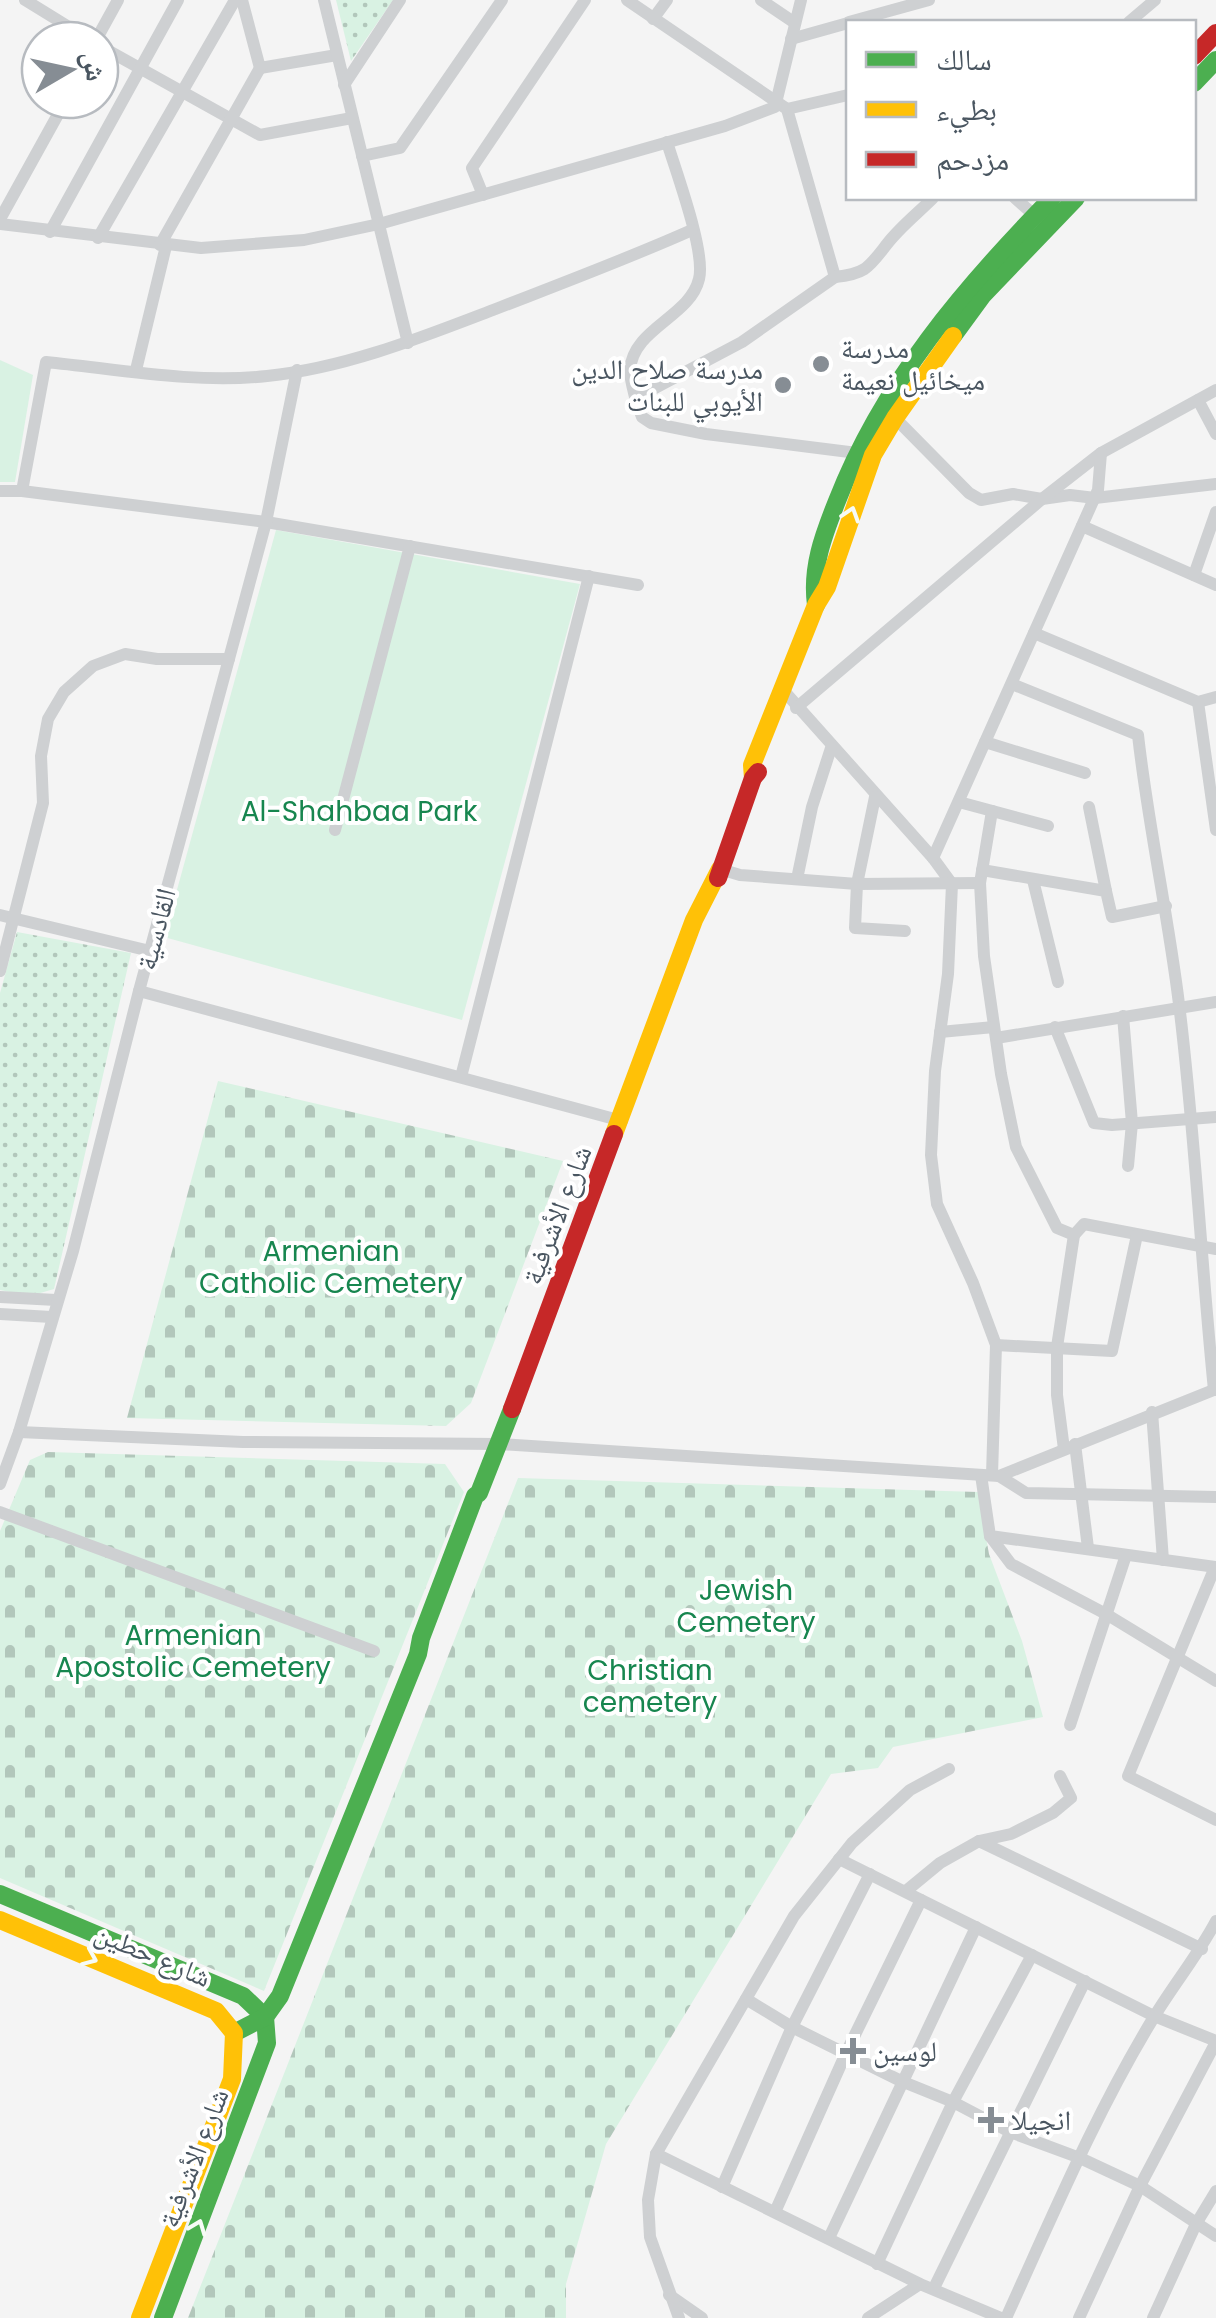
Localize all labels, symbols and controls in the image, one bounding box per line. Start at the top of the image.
north arrow [20,20,120,120]
legend [846,20,1196,200]
text: سالك [936,38,992,81]
text: ش [73,48,116,84]
text: بطيء [936,88,997,134]
text: مزدحم [936,138,1009,181]
place label: مدرسة ميخائيل نعيمة [841,329,985,400]
place label: مدرسة صلاح الدين الأيوبي للبنات [571,350,763,424]
marker: مدرسة ميخائيل نعيمة [810,353,832,375]
marker: مدرسة صلاح الدين الأيوبي للبنات [772,374,794,396]
one-way arrow [840,507,860,524]
park label: Al-Shahbaa Park [241,792,478,831]
street label: القادسية [126,884,186,974]
street label: شارع الأشرفية [513,1140,601,1290]
park label: Armenian Catholic Cemetery [199,1232,463,1303]
park label: Jewish Cemetery [677,1571,816,1642]
park label: Armenian Apostolic Cemetery [55,1616,331,1687]
park label: Christian cemetery [583,1651,717,1722]
street label: شارع حطين [89,1913,217,1997]
one-way arrow [80,1946,98,1966]
place label: لوسين [873,2032,937,2071]
marker: لوسين [842,2040,864,2062]
street label: شارع الأشرفية [150,2083,238,2233]
place label: انجيلا [1011,2101,1071,2140]
marker: انجيلا [980,2109,1002,2131]
one-way arrow [186,2219,207,2236]

